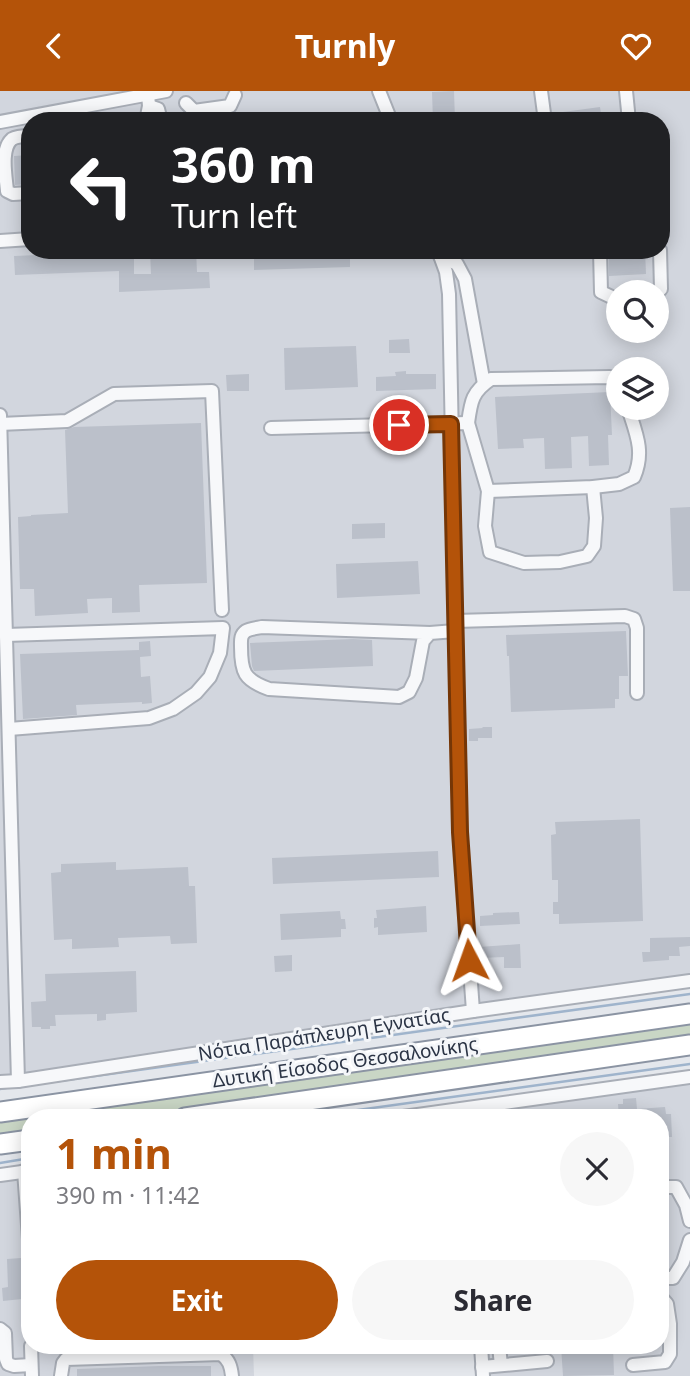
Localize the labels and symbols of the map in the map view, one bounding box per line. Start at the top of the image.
pin [369,395,429,455]
position arrow [432,923,506,997]
street label: Νότια Παράπλευρη Εγνατίας [196,1001,452,1067]
street label: Δυτική Είσοδος Θεσσαλονίκης [211,1031,479,1093]

